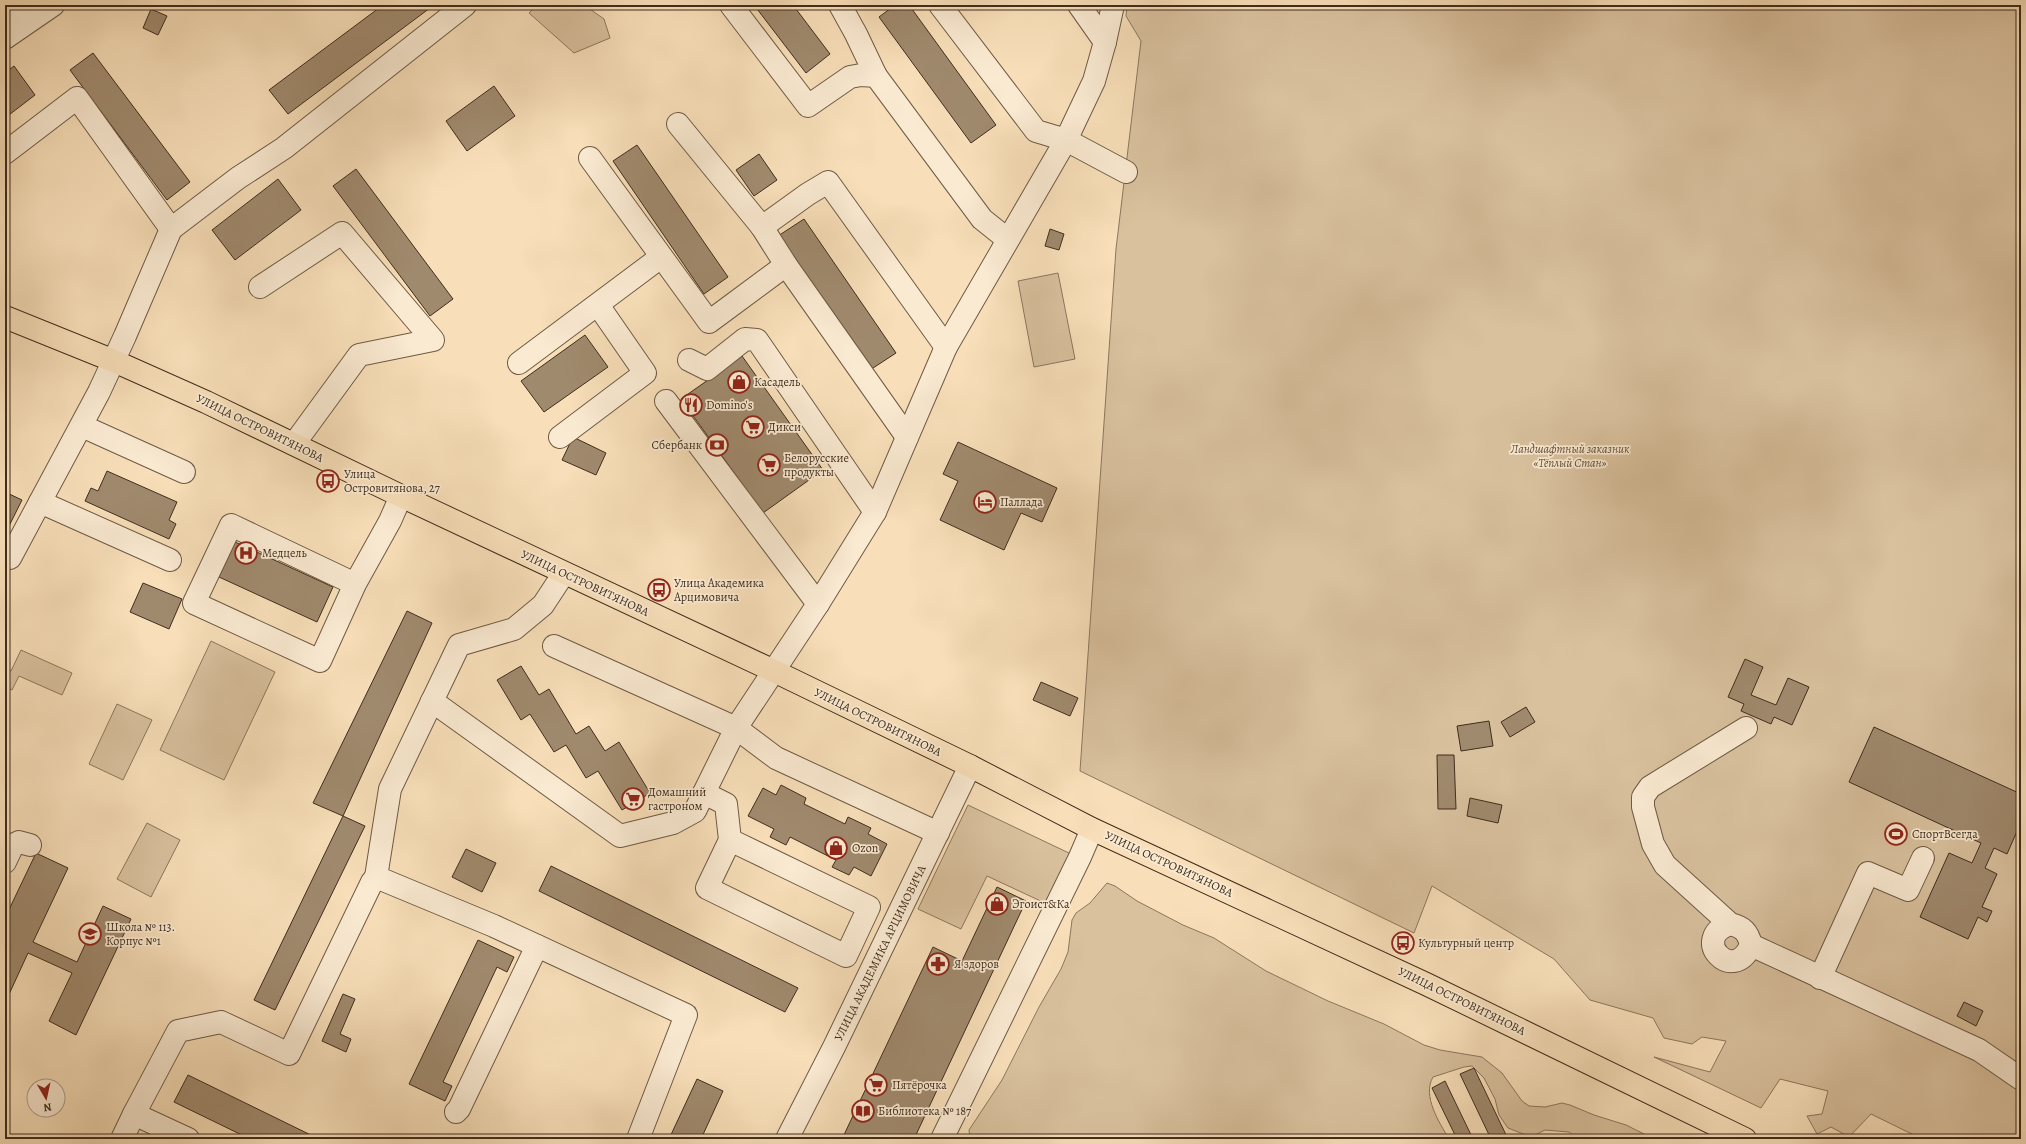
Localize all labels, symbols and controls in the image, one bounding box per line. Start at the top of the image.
shop icon: Касадель [726,369,752,395]
place label: Касадель [754,374,801,390]
street label: УЛИЦА ОСТРОВИТЯНОВА [194,390,327,466]
restaurant icon: Domino's [678,392,704,418]
place label: Domino's [706,397,753,413]
supermarket icon: Дикси [740,414,766,440]
place label: Дикси [768,419,801,435]
bank icon: Сбербанк [704,432,730,458]
place label: Сбербанк [652,437,702,453]
park label: Ландшафтный заказник «Тёплый Стан» [1510,441,1630,471]
place label: Белорусские продукты [784,450,849,480]
supermarket icon: Белорусские продукты [756,452,782,478]
place label: Улица Островитянова, 27 [344,466,441,496]
bus stop icon: Улица Островитянова, 27 [315,468,341,494]
hotel icon: Паллада [972,489,998,515]
place label: Паллада [1000,494,1043,510]
hospital icon: Медцель [233,540,259,566]
place label: Медцель [262,545,307,561]
street label: УЛИЦА ОСТРОВИТЯНОВА [518,546,653,620]
place label: Улица Академика Арцимовича [673,575,765,605]
bus stop icon: Улица Академика Арцимовича [646,577,672,603]
street label: УЛИЦА ОСТРОВИТЯНОВА [812,684,945,760]
place label: Домашний гастроном [648,784,706,814]
supermarket icon: Домашний гастроном [620,786,646,812]
sports icon: СпортВсегда [1883,821,1909,847]
place label: СпортВсегда [1912,826,1978,842]
street label: УЛИЦА ОСТРОВИТЯНОВА [1102,827,1237,901]
shop icon: Ozon [823,835,849,861]
place label: Ozon [852,840,879,856]
street label: УЛИЦА АКАДЕМИКА АРЦИМОВИЧА [830,862,930,1043]
shop icon: Эгоист&Ка [984,891,1010,917]
place label: Эгоист&Ка [1012,896,1070,912]
place label: Школа № 113. Корпус №1 [106,919,175,949]
school or university icon: Школа № 113. Корпус №1 [77,921,103,947]
bus stop icon: Культурный центр [1390,930,1416,956]
place label: Культурный центр [1418,935,1514,951]
pharmacy icon: Я здоров [925,951,951,977]
place label: Я здоров [954,956,999,972]
street label: УЛИЦА ОСТРОВИТЯНОВА [1396,963,1529,1039]
supermarket icon: Пятёрочка [863,1072,889,1098]
place label: Пятёрочка [892,1077,947,1093]
north arrow [26,1078,66,1118]
library icon: Библиотека № 187 [850,1098,876,1124]
text: N [42,1099,53,1115]
place label: Библиотека № 187 [878,1103,972,1119]

